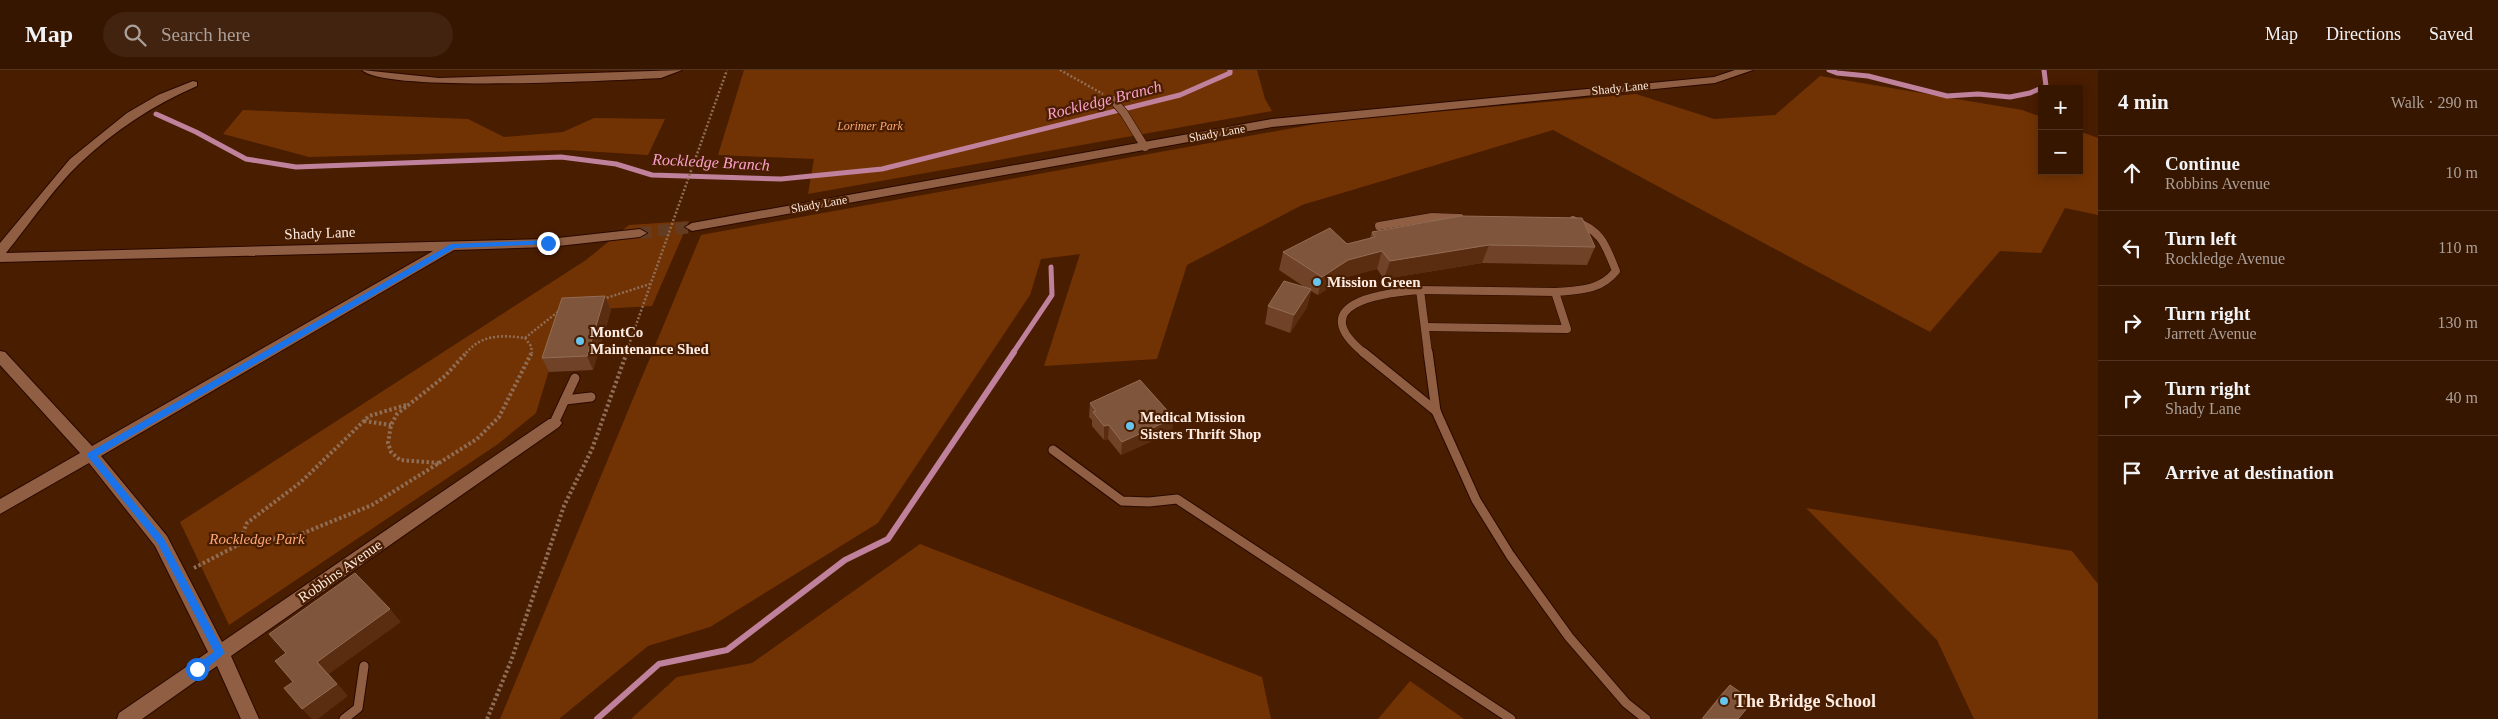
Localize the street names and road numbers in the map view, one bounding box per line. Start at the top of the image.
street label: Shady Lane [1591,78,1649,98]
street label: Shady Lane [1188,121,1246,145]
street label: Shady Lane [790,192,848,216]
street label: Shady Lane [284,224,356,242]
street label: Robbins Avenue [295,536,385,606]

